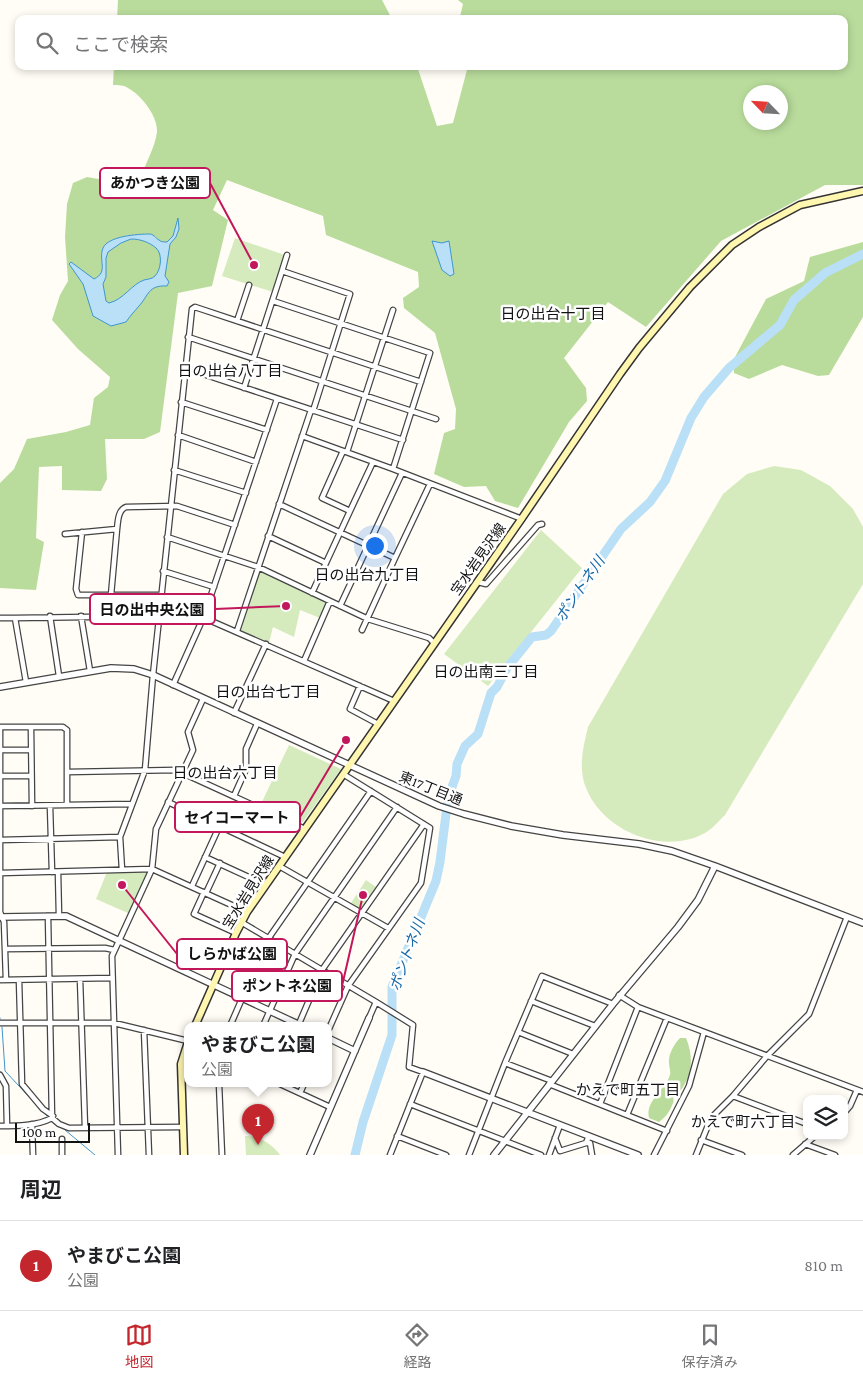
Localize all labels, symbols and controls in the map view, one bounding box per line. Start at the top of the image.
search box [15,15,848,70]
icon: search [33,29,61,57]
text: ここで検索 [73,34,168,55]
north arrow [743,85,788,130]
callout: あかつき公園 [100,168,210,198]
text: あかつき公園 [110,175,200,191]
district label: 日の出台十丁目 [500,306,606,322]
district label: 日の出台八丁目 [177,363,283,379]
street label: 宝水岩見沢線 [447,520,509,598]
your location [362,533,388,559]
water label: ポントネ川 [552,552,609,625]
district label: 日の出台九丁目 [314,567,420,583]
callout: 日の出中央公園 [90,594,215,624]
text: 日の出中央公園 [99,602,205,618]
district label: 日の出南三丁目 [433,664,539,680]
district label: 日の出台七丁目 [215,684,321,700]
district label: 日の出台六丁目 [172,765,278,781]
street label: 東17丁目通 [397,768,465,808]
callout: セイコーマート [175,802,300,832]
text: セイコーマート [184,810,290,826]
street label: 宝水岩見沢線 [219,852,277,932]
water label: ポントネ川 [387,915,428,993]
callout: しらかば公園 [177,939,287,969]
text: しらかば公園 [187,946,277,962]
callout: ポントネ公園 [232,971,342,1001]
text: ポントネ公園 [242,978,332,994]
popup [184,1022,332,1087]
text: やまびこ公園 [201,1034,315,1055]
text: 公園 [201,1061,233,1078]
district label: かえで町五丁目 [576,1082,680,1098]
map controls [803,1095,848,1140]
button: layers [803,1095,848,1140]
pin: 1 [242,1104,274,1145]
district label: かえで町六丁目 [691,1114,795,1130]
scale bar [15,1120,90,1143]
text: 100 m [22,1124,56,1140]
text: 周辺 [20,1178,62,1202]
text: やまびこ公園 [67,1245,181,1266]
text: 1 [33,1257,39,1274]
text: 810 m [804,1257,843,1274]
text: 公園 [67,1272,99,1289]
tab: 地図 [125,1321,153,1371]
tab: 経路 [403,1321,431,1371]
tab: 保存済み [682,1321,738,1371]

